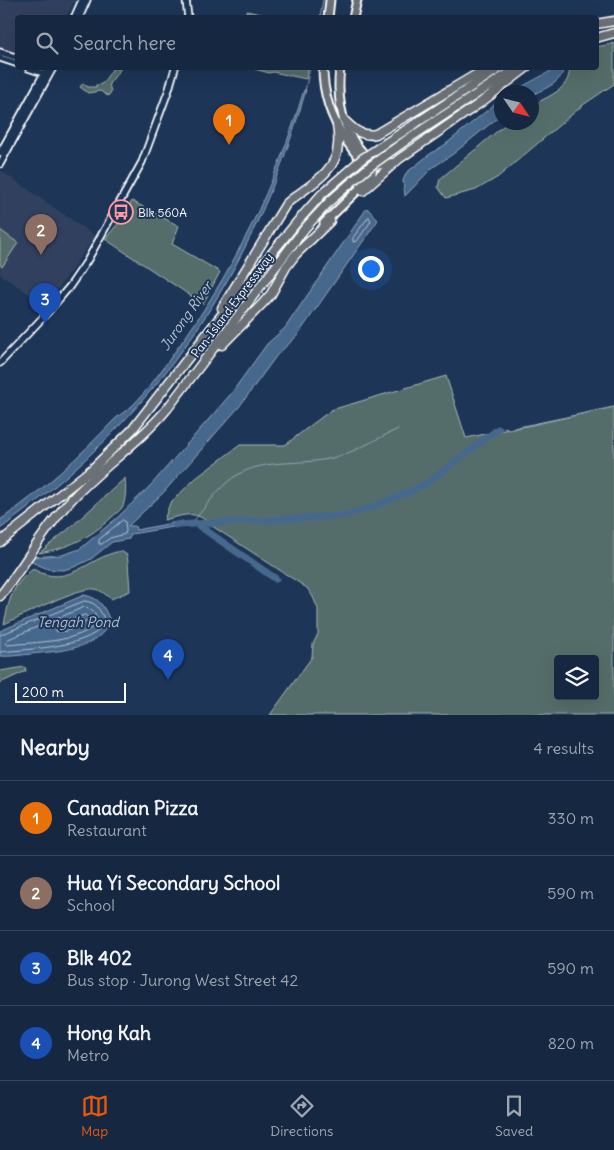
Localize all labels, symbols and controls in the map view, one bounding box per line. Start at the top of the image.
search box [15,15,599,70]
icon: search [33,29,61,57]
text: Search here [73,31,176,55]
north arrow [494,85,539,130]
pin: 1 [213,104,245,145]
bus stop icon: Blk 560A [108,199,134,225]
place label: Blk 560A [138,205,187,220]
pin: 2 [25,214,57,255]
street label: Pan-Island Expressway [188,250,276,360]
your location [358,256,384,282]
water label: Jurong River [156,276,218,354]
pin: 3 [29,283,61,324]
water label: Tengah Pond [37,613,121,631]
pin: 4 [152,639,184,680]
map controls [554,655,599,700]
button: layers [554,655,599,700]
scale bar [15,680,126,703]
text: 200 m [22,683,64,701]
text: Nearby [20,734,90,761]
text: 4 results [533,738,594,758]
text: Canadian Pizza [67,796,198,820]
text: 1 [33,808,39,828]
text: 330 m [547,808,594,828]
text: Restaurant [67,820,147,840]
text: Hua Yi Secondary School [67,871,280,895]
text: 2 [32,883,40,903]
text: 590 m [547,883,594,903]
text: School [67,895,115,915]
text: Blk 402 [67,946,132,970]
text: 3 [31,958,41,978]
text: 590 m [547,958,594,978]
text: Bus stop · Jurong West Street 42 [67,970,298,990]
text: Hong Kah [67,1021,151,1045]
text: 4 [31,1033,41,1053]
text: 820 m [548,1033,594,1053]
text: Metro [67,1045,109,1065]
tab: Map [81,1092,109,1140]
tab: Directions [270,1092,333,1140]
tab: Saved [495,1092,533,1140]

